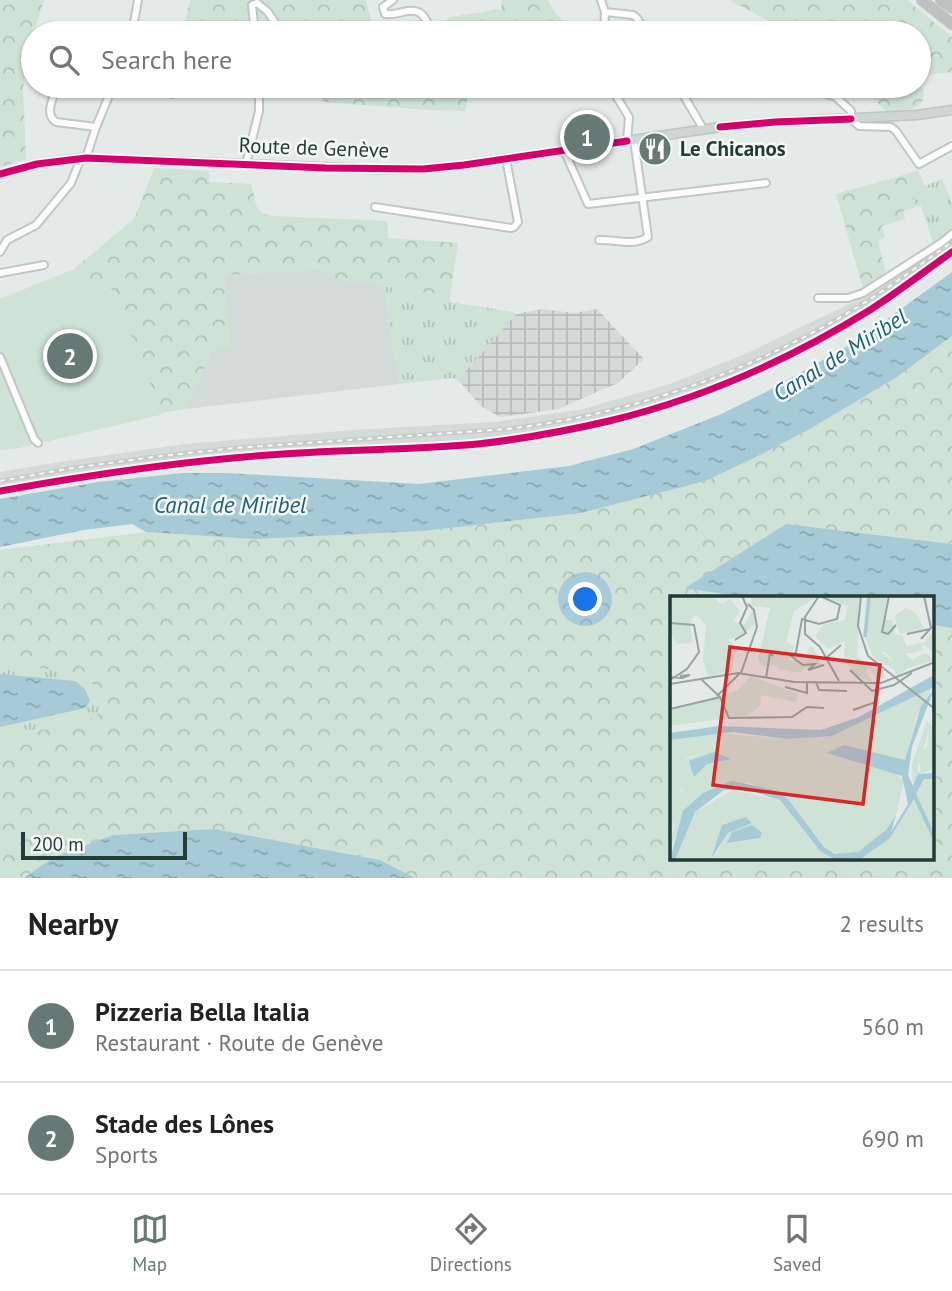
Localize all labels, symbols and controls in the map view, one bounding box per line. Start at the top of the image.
search box [21,21,931,98]
icon: search [45,41,83,79]
text: Search here [101,43,232,76]
pin: 1 [564,111,610,163]
restaurant icon: Le Chicanos [636,130,674,168]
street label: Route de Genève [238,131,390,164]
place label: Le Chicanos [680,135,786,162]
water label: Canal de Miribel [767,302,912,407]
pin: 2 [47,330,93,382]
water label: Canal de Miribel [154,490,306,519]
your location [568,582,602,616]
inset map [670,596,934,860]
scale bar [21,829,187,861]
text: 200 m [32,832,84,856]
text: Nearby [28,904,118,943]
text: 2 results [840,909,924,938]
text: Pizzeria Bella Italia [95,995,310,1028]
text: 1 [44,1012,58,1041]
text: 560 m [862,1012,924,1041]
text: Restaurant · Route de Genève [95,1028,384,1057]
text: Stade des Lônes [95,1107,274,1140]
text: 2 [44,1124,58,1153]
text: 690 m [862,1124,924,1153]
text: Sports [95,1140,158,1169]
tab: Map [131,1210,169,1276]
tab: Directions [430,1210,512,1276]
tab: Saved [773,1210,821,1276]

